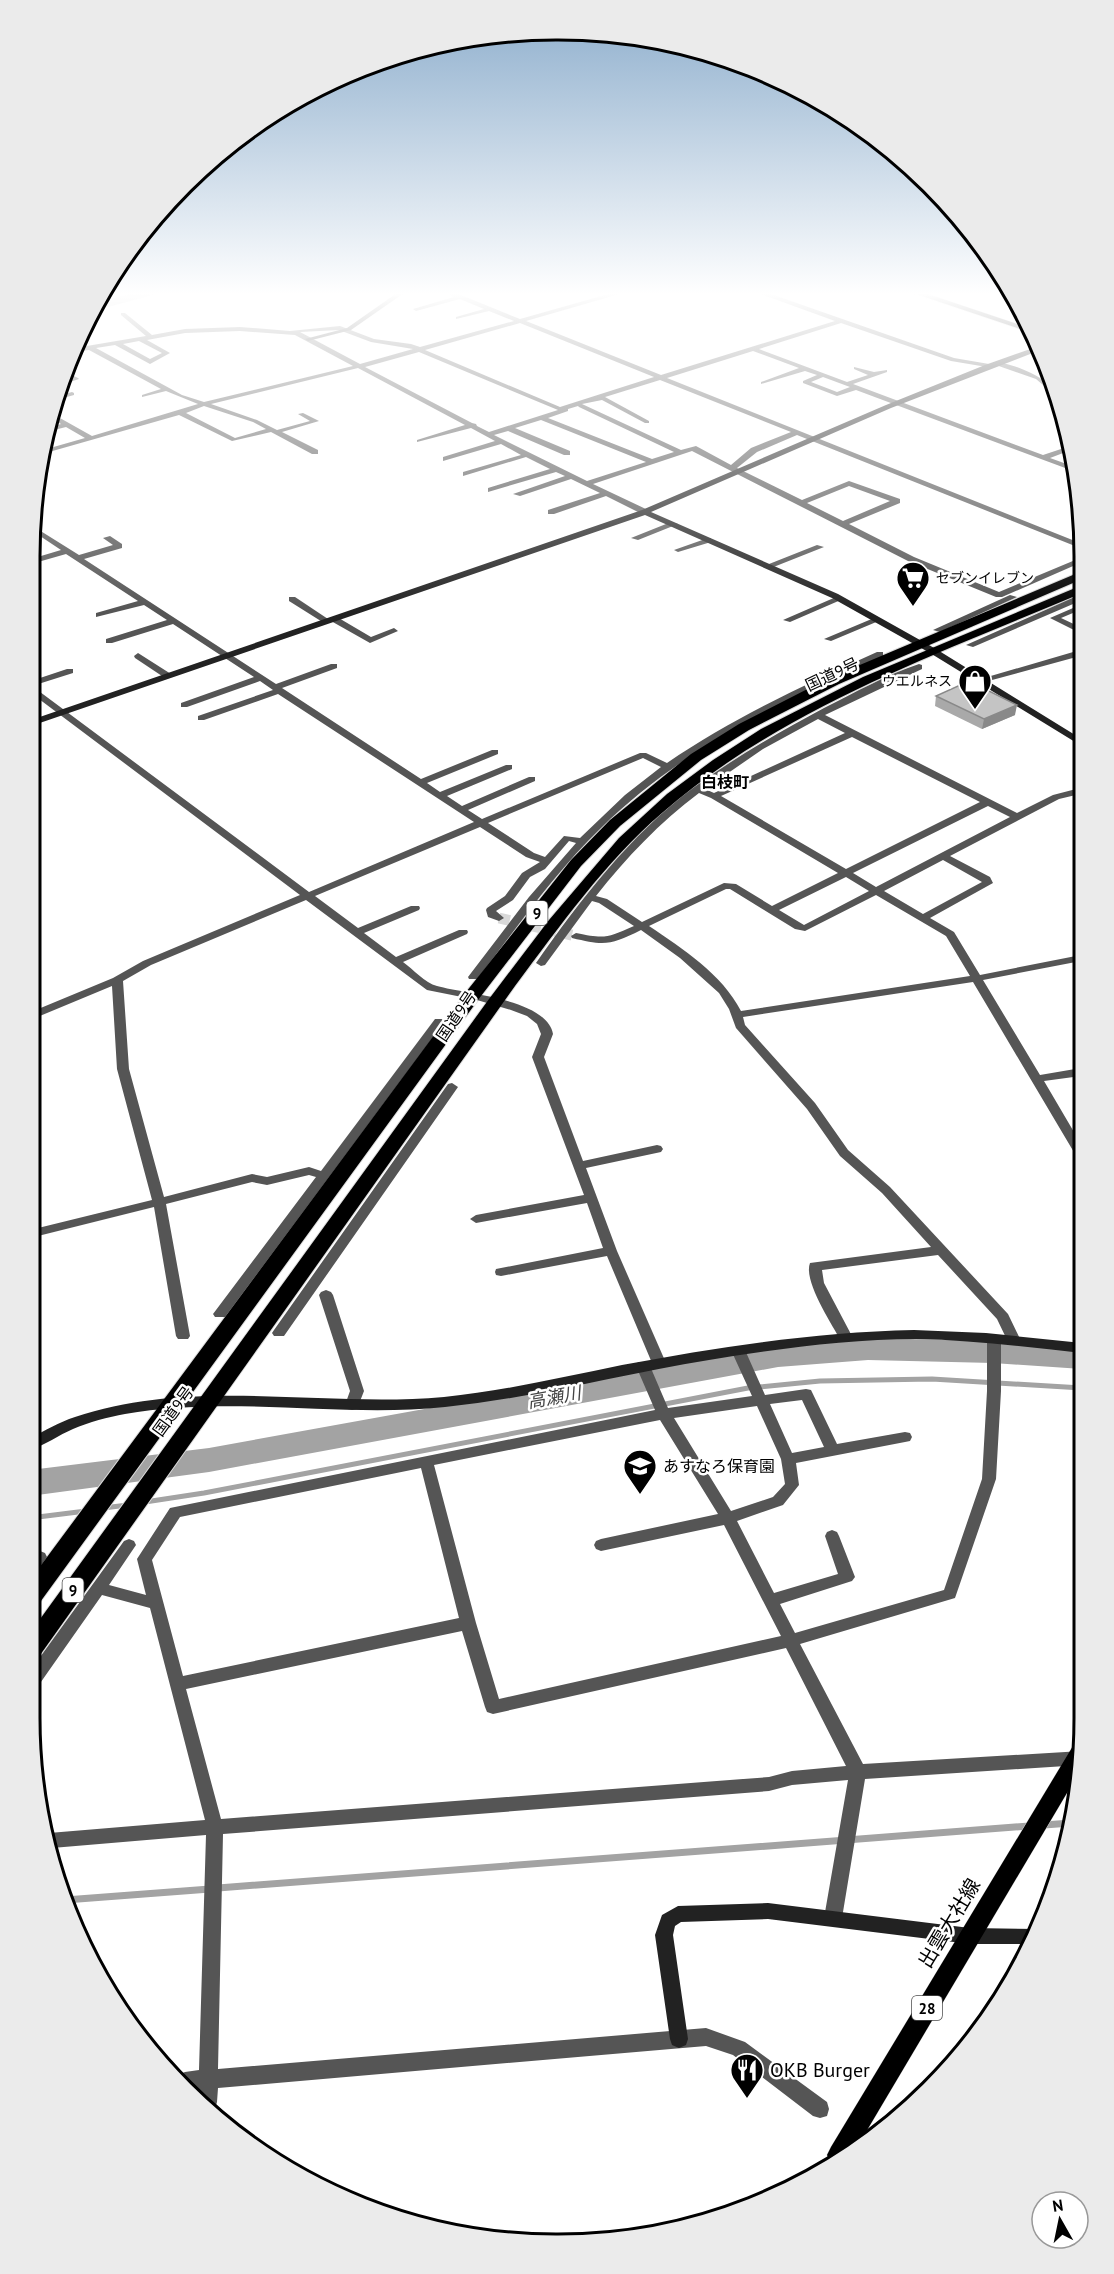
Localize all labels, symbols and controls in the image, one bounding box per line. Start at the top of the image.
supermarket icon: セブンイレブン [895,560,931,607]
place label: セブンイレブン [936,569,1034,587]
street label: 国道9号 [802,653,862,695]
shop icon: ウエルネス [957,663,993,710]
place label: ウエルネス [882,672,952,690]
district label: 白枝町 [701,772,749,792]
road number: 9 [526,901,548,925]
street label: 国道9号 [432,987,480,1045]
water label: 高瀬川 [525,1381,585,1413]
street label: 国道9号 [148,1382,198,1440]
school or university icon: あすなろ保育園 [622,1448,658,1495]
place label: あすなろ保育園 [663,1456,775,1476]
road number: 9 [62,1578,84,1602]
street label: 出雲大社線 [912,1873,986,1973]
road number: 28 [912,1996,942,2020]
restaurant icon: OKB Burger [729,2052,765,2099]
place label: OKB Burger [770,2057,870,2083]
north arrow [1030,2190,1090,2250]
text: N [1051,2194,1064,2216]

